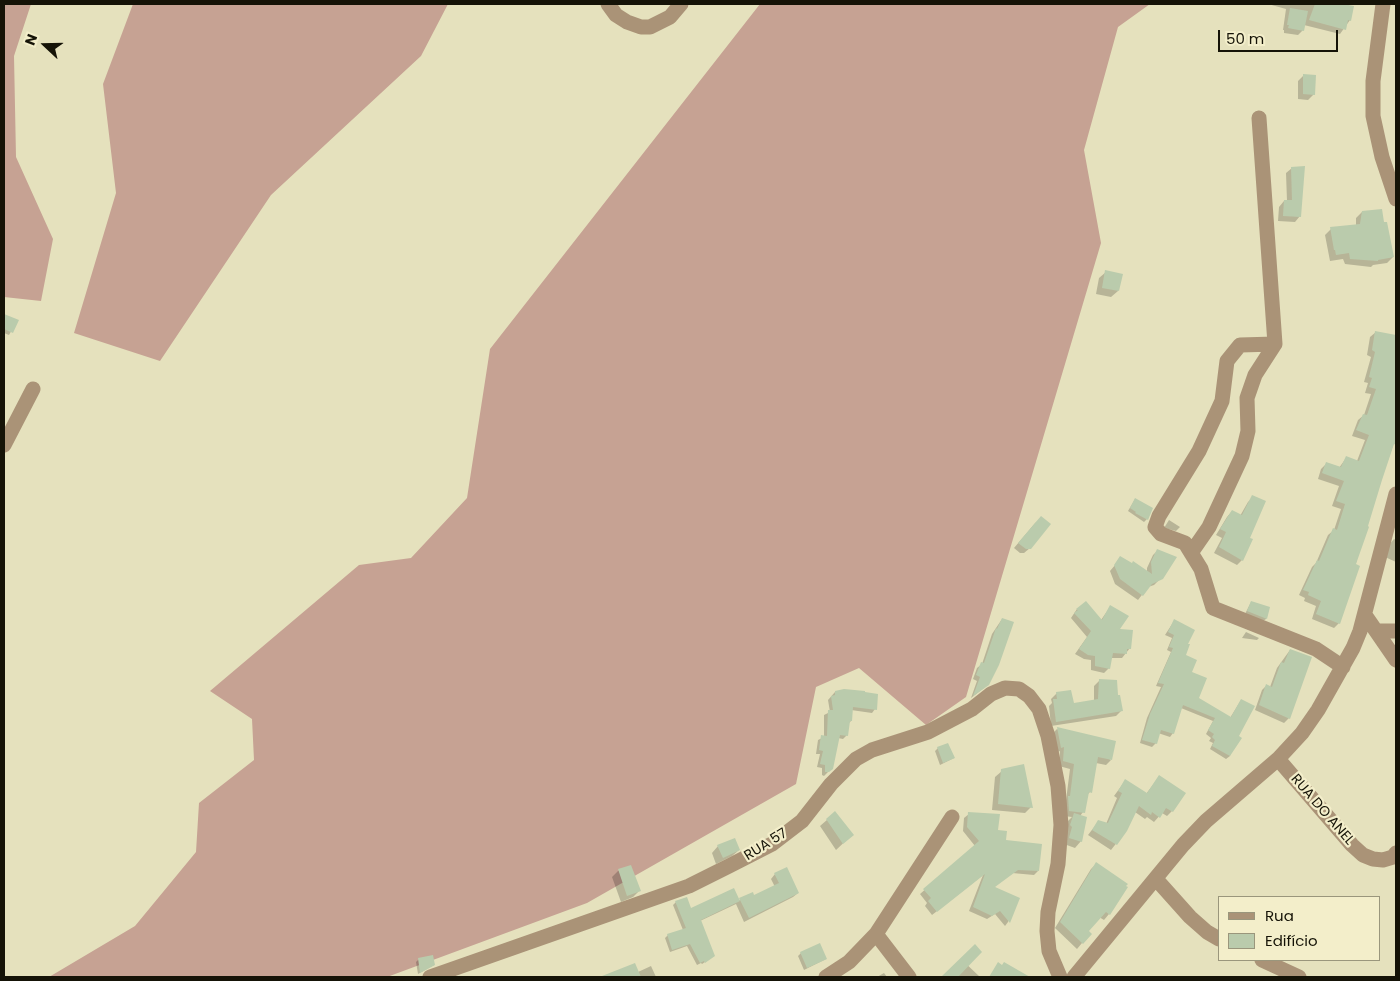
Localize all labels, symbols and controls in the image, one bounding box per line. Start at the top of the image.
north arrow [20,20,70,70]
scale bar [1220,20,1340,52]
text: 50 m [1226,28,1264,49]
text: N [20,31,42,48]
street label: RUA DO ANEL [1287,771,1357,849]
street label: RUA 57 [741,825,791,865]
legend [1218,896,1380,961]
text: Rua [1265,905,1294,926]
text: Edifício [1265,930,1318,951]

